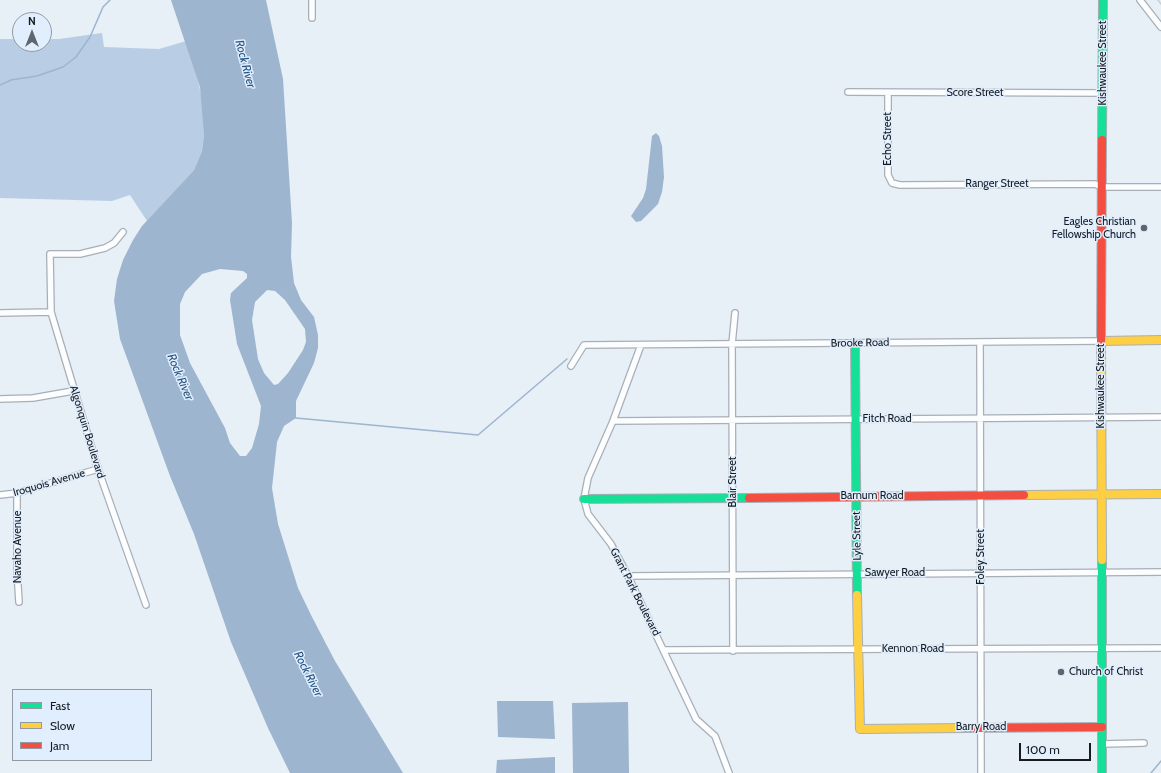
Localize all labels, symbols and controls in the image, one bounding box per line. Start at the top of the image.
north arrow [12,12,52,52]
text: N [28,14,36,28]
street label: Kishwaukee Street [1096,21,1110,105]
water label: Rock River [232,38,258,90]
street label: Score Street [946,86,1004,100]
street label: Echo Street [881,112,895,166]
street label: Ranger Street [965,177,1029,191]
place label: Eagles Christian Fellowship Church [1052,215,1136,241]
marker: Eagles Christian Fellowship Church [1139,223,1149,233]
street label: Brooke Road [831,336,889,350]
street label: Kishwaukee Street [1094,344,1108,428]
water label: Rock River [164,352,196,402]
street label: Algonquin Boulevard [67,384,107,480]
street label: Fitch Road [863,412,911,426]
street label: Blair Street [726,457,740,507]
street label: Iroquois Avenue [11,466,87,500]
street label: Barnum Road [840,489,904,503]
street label: Navaho Avenue [11,511,25,583]
street label: Lyle Street [850,511,864,561]
street label: Foley Street [974,529,988,585]
street label: Grant Park Boulevard [607,546,663,638]
street label: Sawyer Road [865,566,925,580]
street label: Kennon Road [882,642,944,656]
water label: Rock River [290,649,326,699]
place label: Church of Christ [1069,665,1143,679]
marker: Church of Christ [1056,667,1066,677]
legend [12,689,152,761]
text: Fast [50,698,70,713]
text: Slow [50,718,75,733]
street label: Barry Road [956,720,1006,734]
scale bar [1021,735,1093,761]
text: Jam [50,738,69,753]
text: 100 m [1026,742,1060,757]

